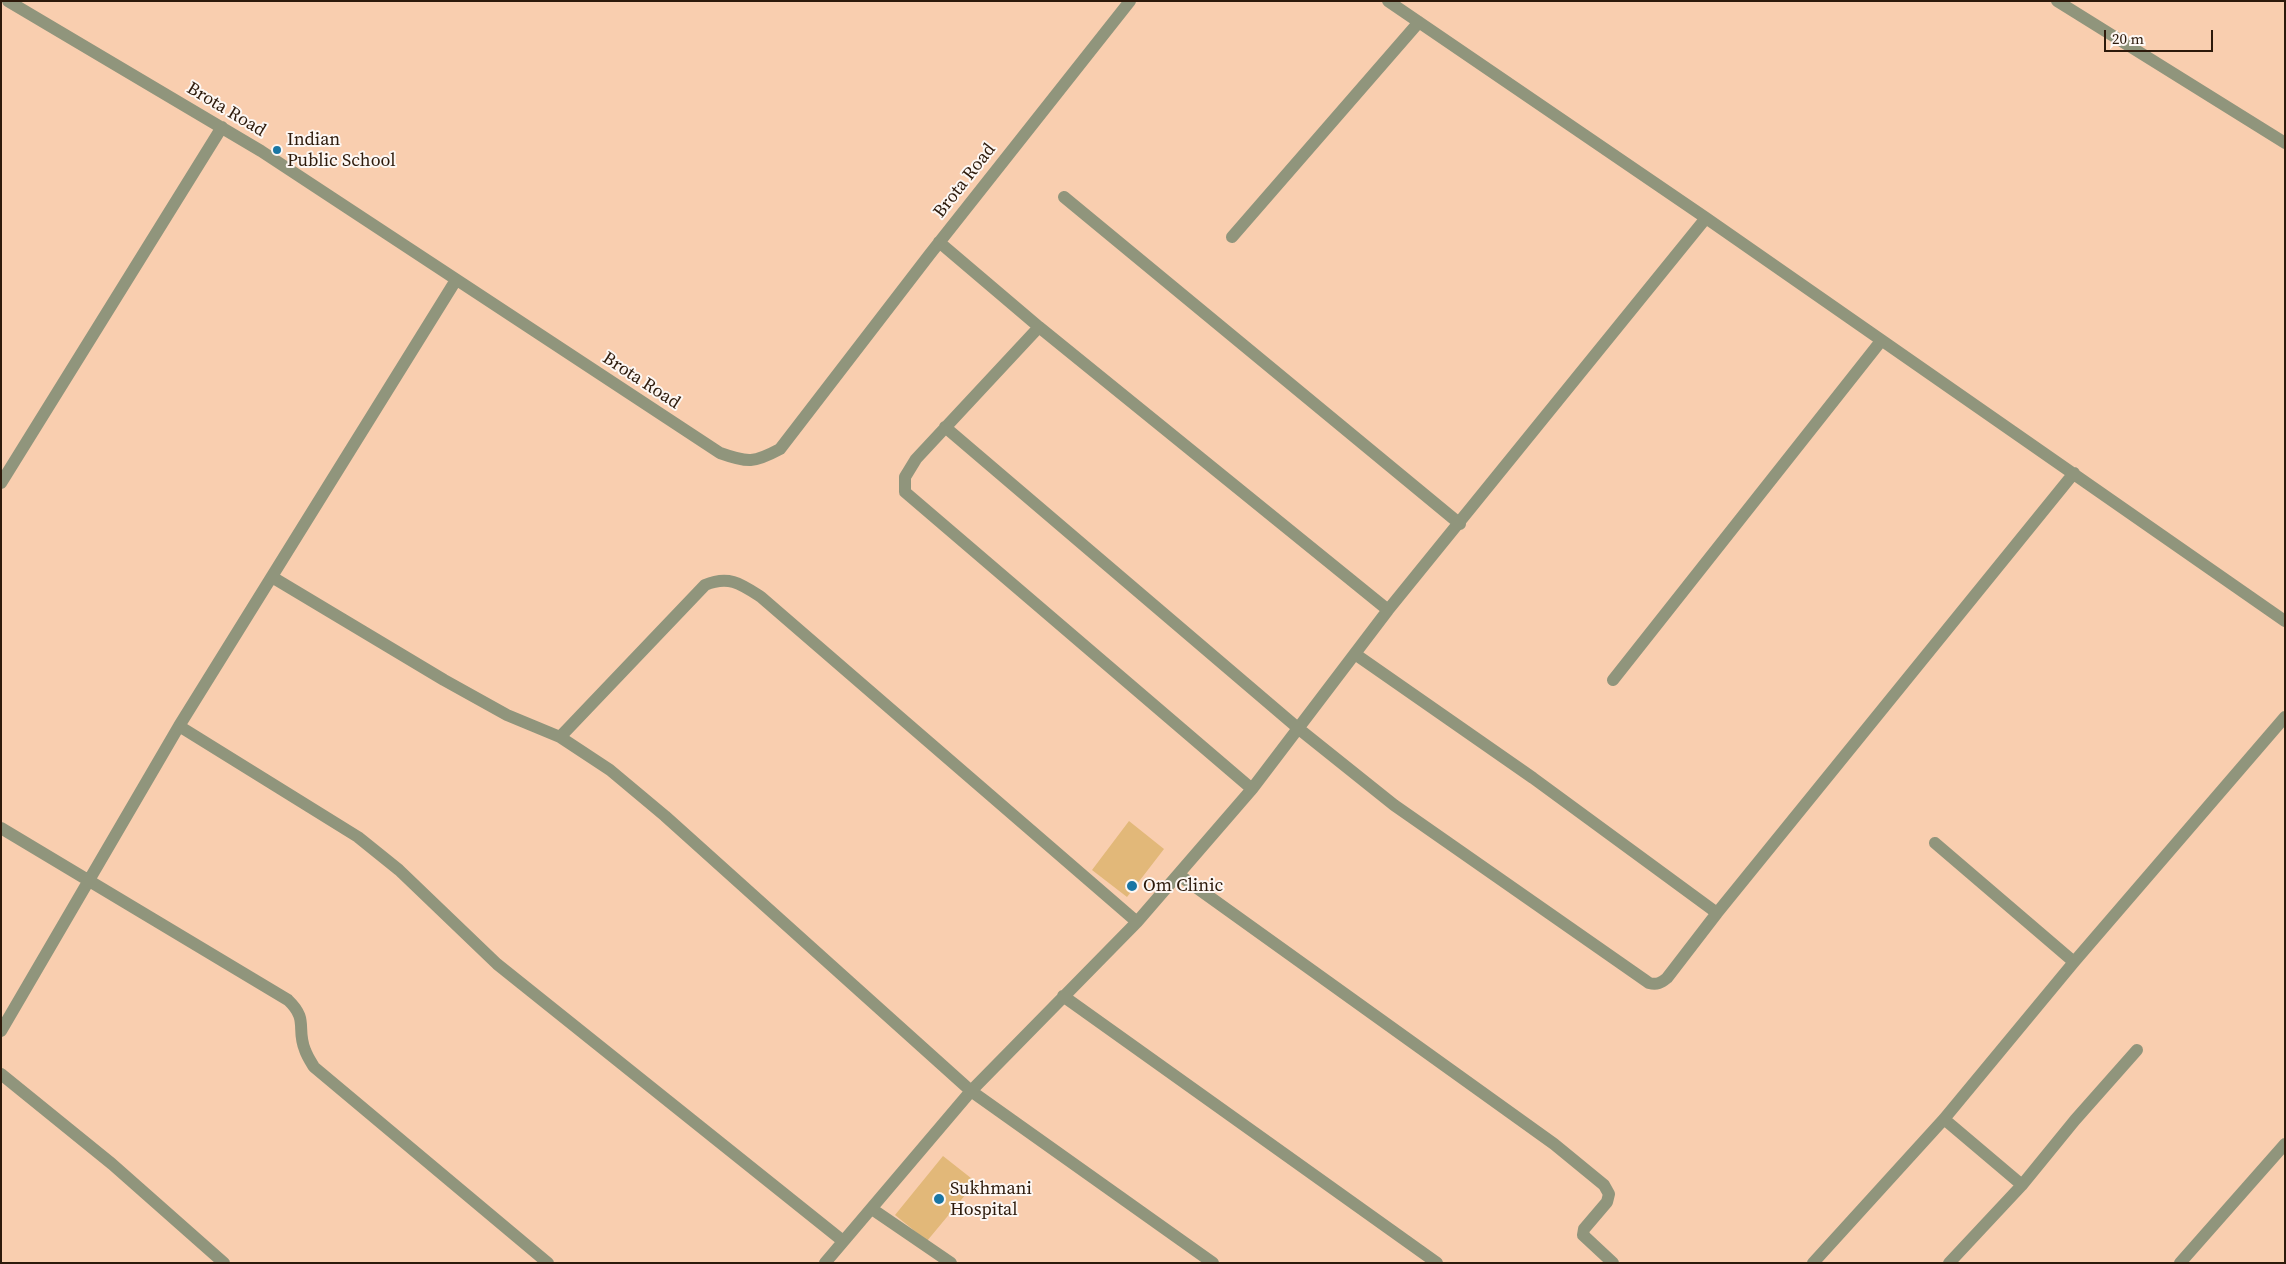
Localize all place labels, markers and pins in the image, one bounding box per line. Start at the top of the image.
place label: Indian Public School [287,129,396,172]
marker: Indian Public School [271,144,283,156]
place label: Om Clinic [1143,875,1223,897]
marker: Om Clinic [1125,879,1139,893]
place label: Sukhmani Hospital [950,1178,1032,1220]
marker: Sukhmani Hospital [932,1192,946,1206]

